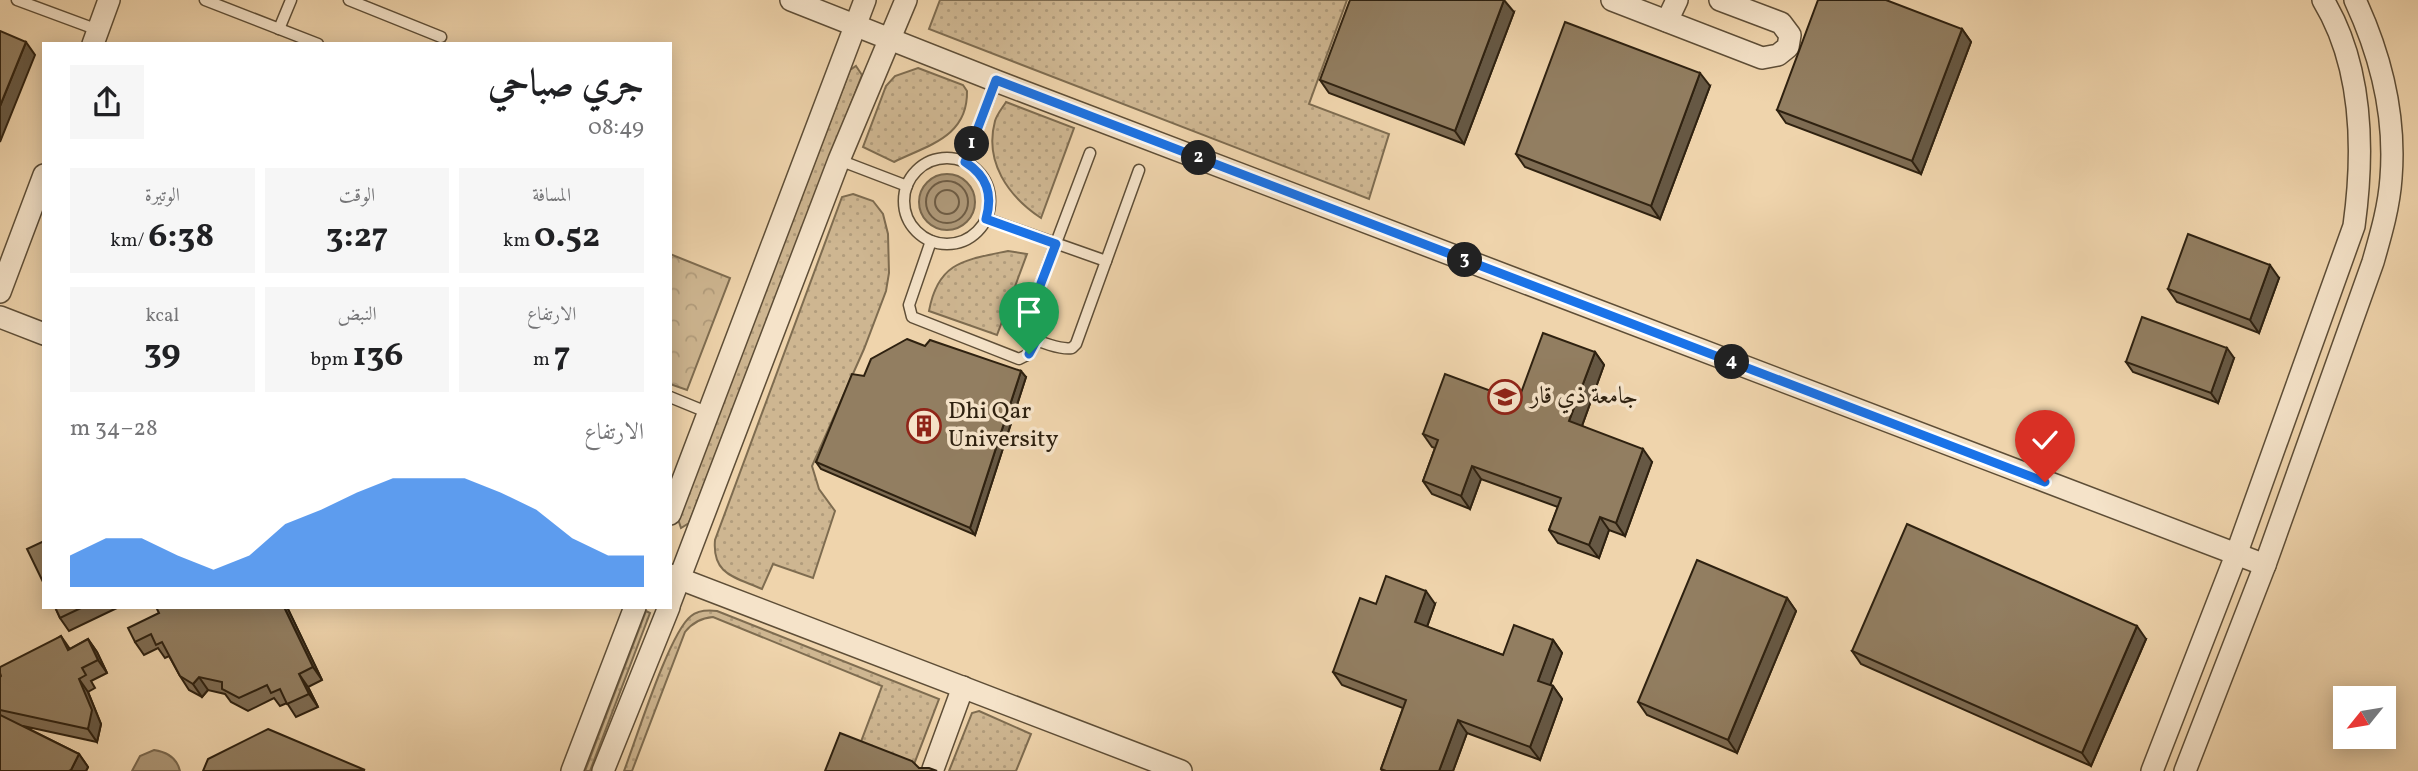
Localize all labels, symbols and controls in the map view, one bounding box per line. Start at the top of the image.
text: جري صباحي [488,59,644,112]
button: share [70,65,144,139]
text: 08:49 [588,112,644,144]
pin: 1 [954,127,990,162]
text: 1 [968,130,975,156]
pin: 2 [1182,140,1216,176]
text: 2 [1194,144,1203,170]
text: الوتيرة [145,183,180,209]
text: الوقت [339,183,375,209]
text: المسافة [532,183,571,209]
text: 6:38 [148,213,214,261]
text: 3:27 [326,213,388,261]
text: 0.52 [534,213,600,261]
text: /km [110,228,148,254]
text: km [503,228,534,254]
pin: 3 [1448,243,1482,278]
text: 3 [1460,246,1469,272]
pin [999,282,1059,354]
icon: arrive [1010,293,1048,331]
text: النبض [337,302,377,328]
text: الارتفاع [527,302,576,328]
text: kcal [145,303,179,329]
text: 39 [144,329,181,377]
text: 136 [352,332,404,380]
text: 7 [554,332,570,380]
pin: 4 [1714,344,1750,380]
text: bpm [310,347,352,373]
text: m [533,347,554,373]
text: 4 [1726,348,1737,374]
school or university icon: جامعة ذي قار [1486,378,1524,416]
place label: جامعة ذي قار [1528,380,1638,414]
place label: Dhi Qar University [948,395,1059,457]
building icon: Dhi Qar University [905,407,943,445]
pin [2015,410,2075,482]
text: 28–34 m [70,413,158,445]
text: الارتفاع [584,417,644,449]
icon: check [2026,421,2064,459]
north arrow [2333,686,2396,749]
map controls [2333,686,2396,749]

